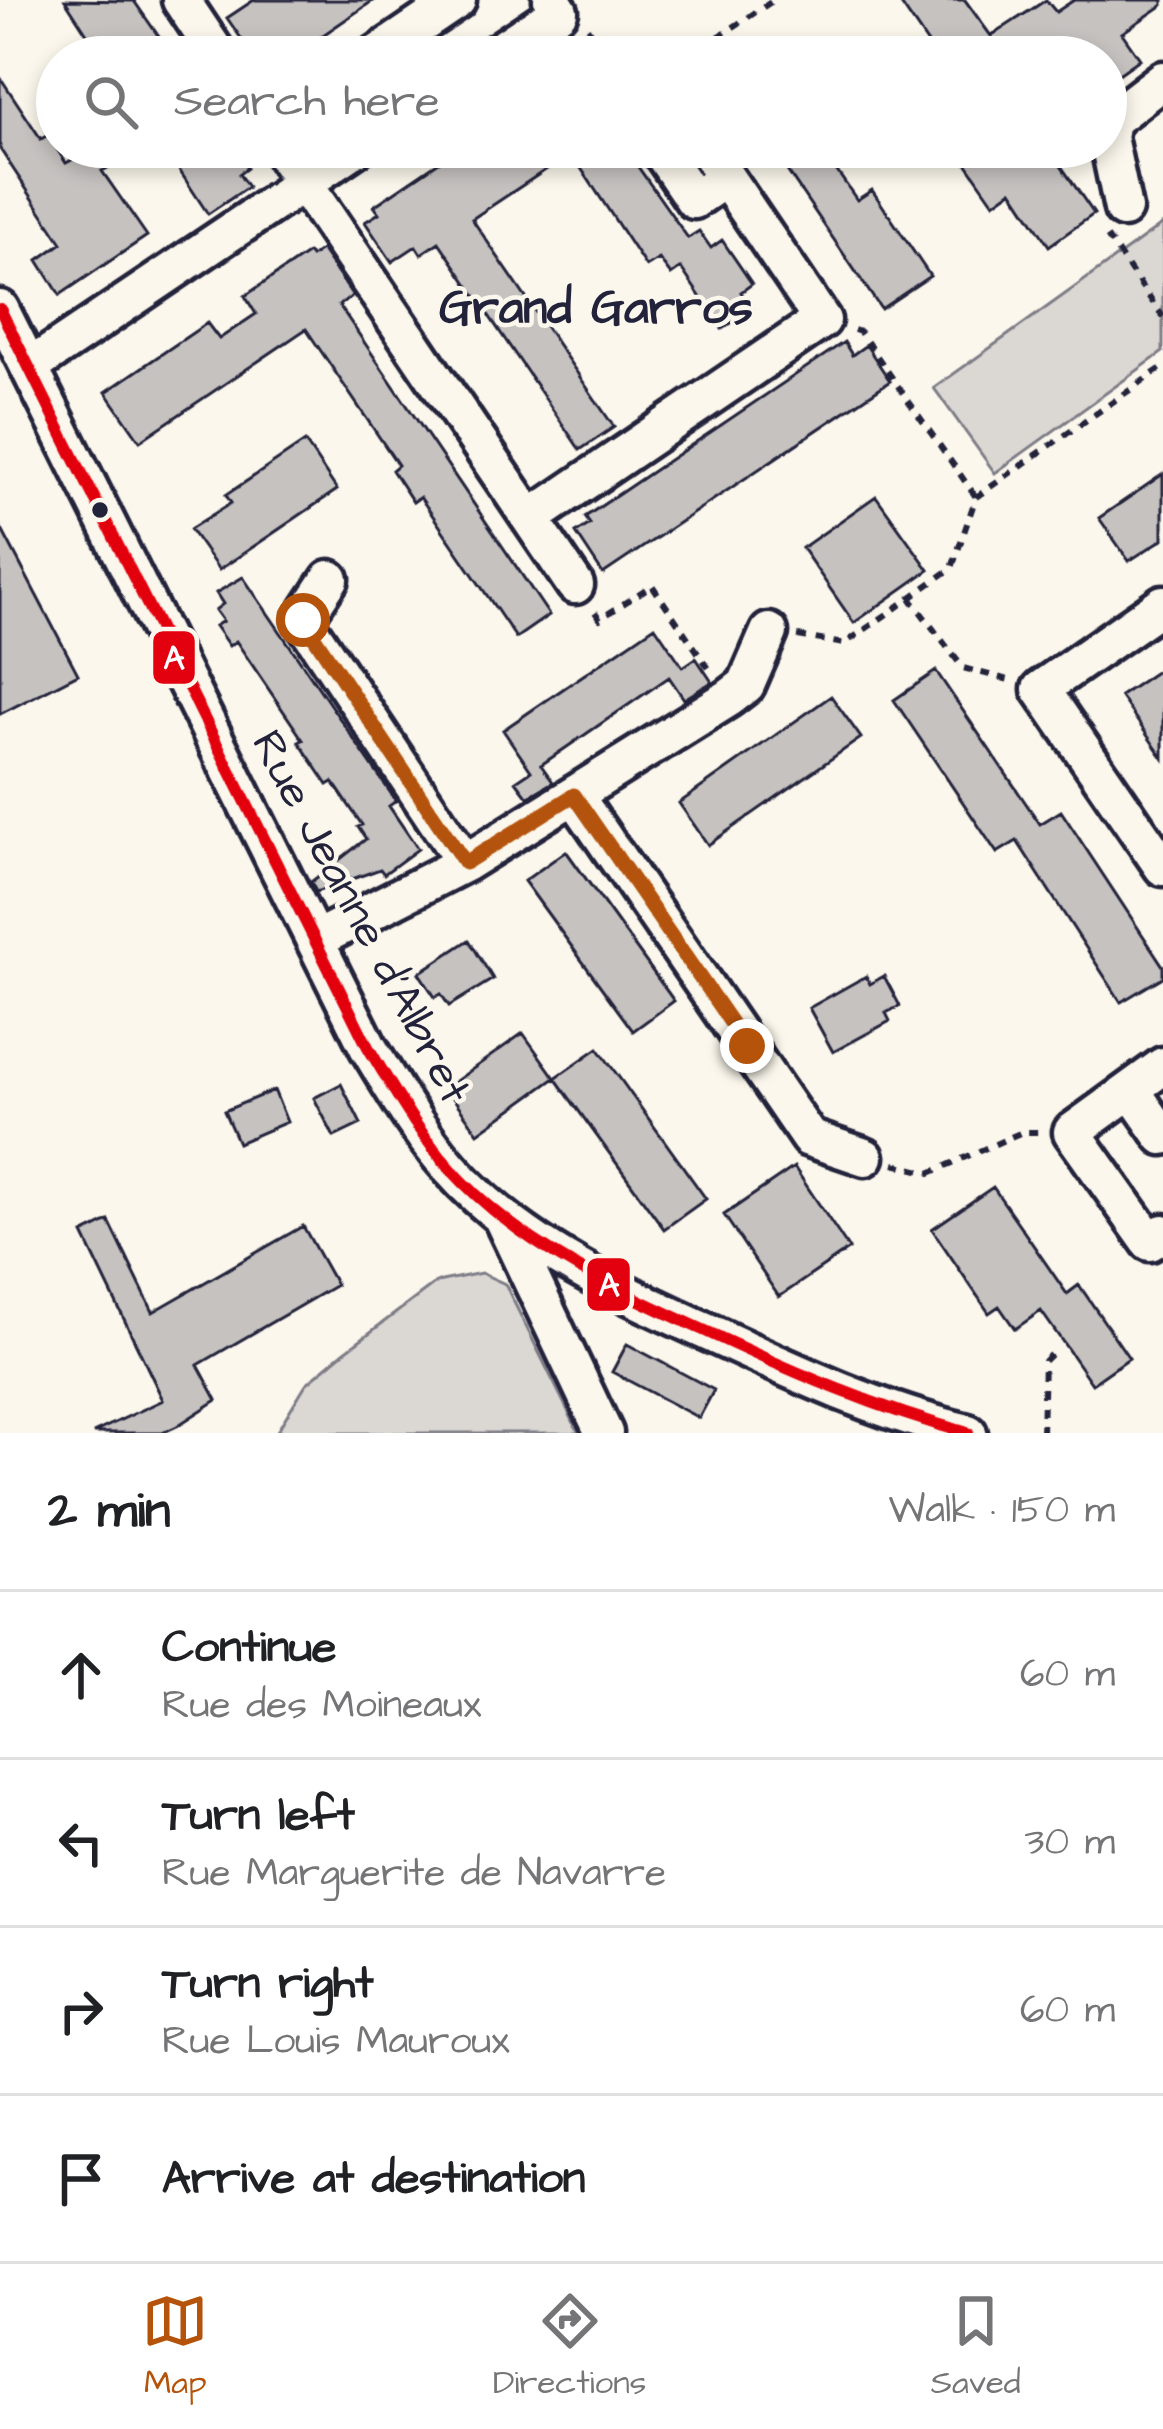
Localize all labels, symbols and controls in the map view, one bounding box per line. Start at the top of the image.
search box [36,36,1127,168]
icon: search [78,69,144,135]
text: Search here [174,71,440,133]
district label: Grand Garros [439,276,753,342]
unlabelled marker [89,499,111,521]
route start [276,593,330,647]
line badge: A [151,629,197,686]
text: A [163,636,185,682]
street label: Rue Jeanne d'Albret [236,720,485,1115]
route end [720,1019,774,1073]
line badge: A [585,1256,632,1313]
text: A [598,1263,620,1309]
text: 2 min [48,1476,171,1547]
text: Walk · 150 m [889,1484,1115,1538]
text: Continue [162,1617,336,1679]
icon: ahead [48,1642,114,1708]
text: 60 m [1020,1648,1115,1702]
text: Rue des Moineaux [162,1679,481,1733]
text: Turn left [162,1785,355,1847]
icon: left [48,1810,114,1876]
text: 30 m [1025,1816,1115,1870]
text: Rue Marguerite de Navarre [162,1847,666,1901]
text: Turn right [162,1953,374,2015]
icon: right [48,1978,114,2044]
text: 60 m [1020,1984,1115,2038]
text: Rue Louis Mauroux [162,2015,510,2069]
icon: arrive [48,2146,114,2212]
text: Arrive at destination [162,2148,585,2210]
tab: Map [142,2288,208,2406]
tab: Directions [493,2288,646,2406]
tab: Saved [931,2288,1021,2406]

